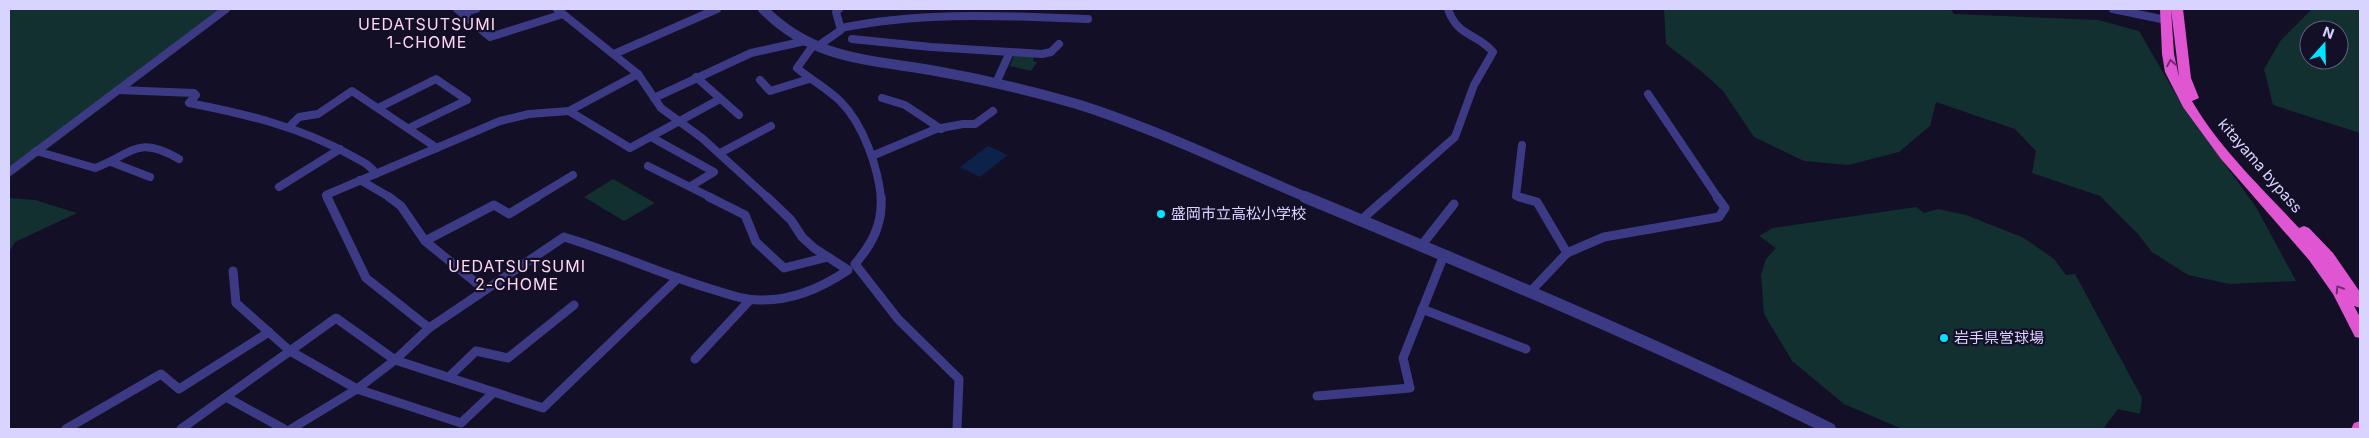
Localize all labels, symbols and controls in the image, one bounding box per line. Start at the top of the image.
district label: UEDATSUTSUMI 1-CHOME [358,14,496,52]
north arrow [2299,20,2349,70]
text: N [2321,23,2337,42]
one-way arrow [2166,58,2176,67]
street label: kitayama bypass [2214,115,2306,217]
place label: 盛岡市立高松小学校 [1171,204,1306,223]
marker: 盛岡市立高松小学校 [1155,208,1167,220]
district label: UEDATSUTSUMI 2-CHOME [448,256,586,294]
one-way arrow [2335,286,2345,295]
place label: 岩手県営球場 [1954,328,2044,347]
marker: 岩手県営球場 [1938,332,1950,344]

